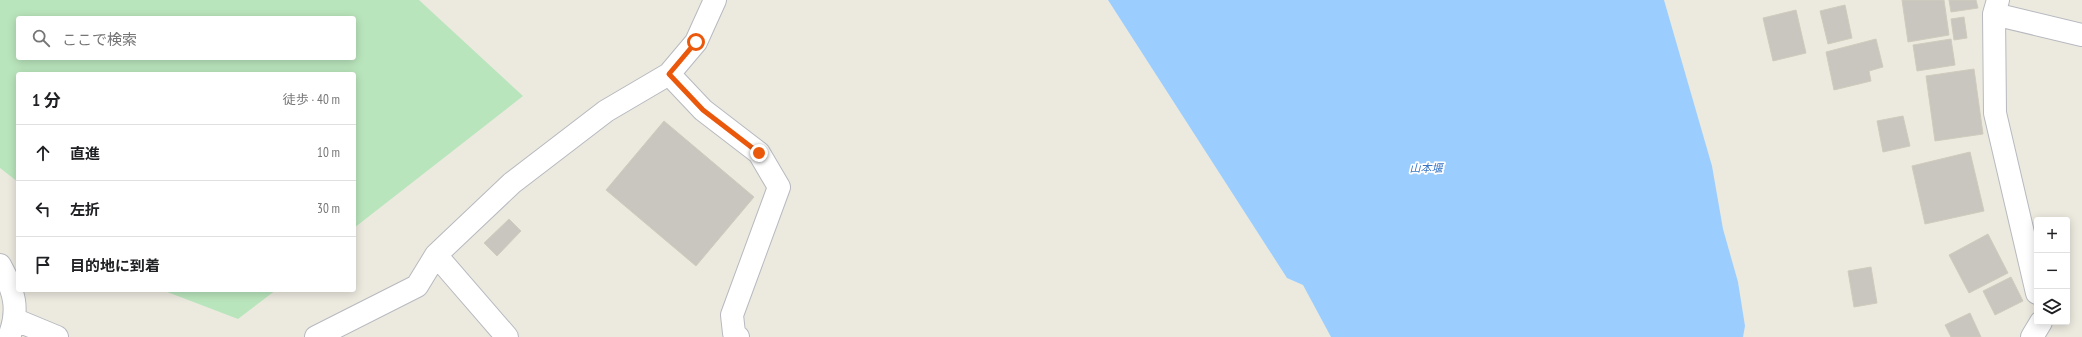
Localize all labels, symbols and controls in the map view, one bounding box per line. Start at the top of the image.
search box [16,16,356,60]
icon: search [30,27,52,49]
text: ここで検索 [62,30,137,49]
route start [687,33,705,51]
text: 1 分 [32,89,61,111]
text: 徒歩 · 40 m [283,91,340,108]
icon: ahead [32,142,54,164]
text: 直進 [70,144,100,163]
text: 10 m [317,144,340,161]
route end [750,144,768,162]
water label: 山本堰 [1410,161,1444,175]
icon: left [32,198,54,220]
text: 左折 [70,200,100,219]
text: 30 m [317,200,340,217]
map controls [2034,217,2070,325]
button: + [2034,217,2070,253]
button: − [2034,253,2070,289]
icon: arrive [32,254,54,276]
text: 目的地に到着 [70,256,160,275]
button: layers [2034,289,2070,325]

